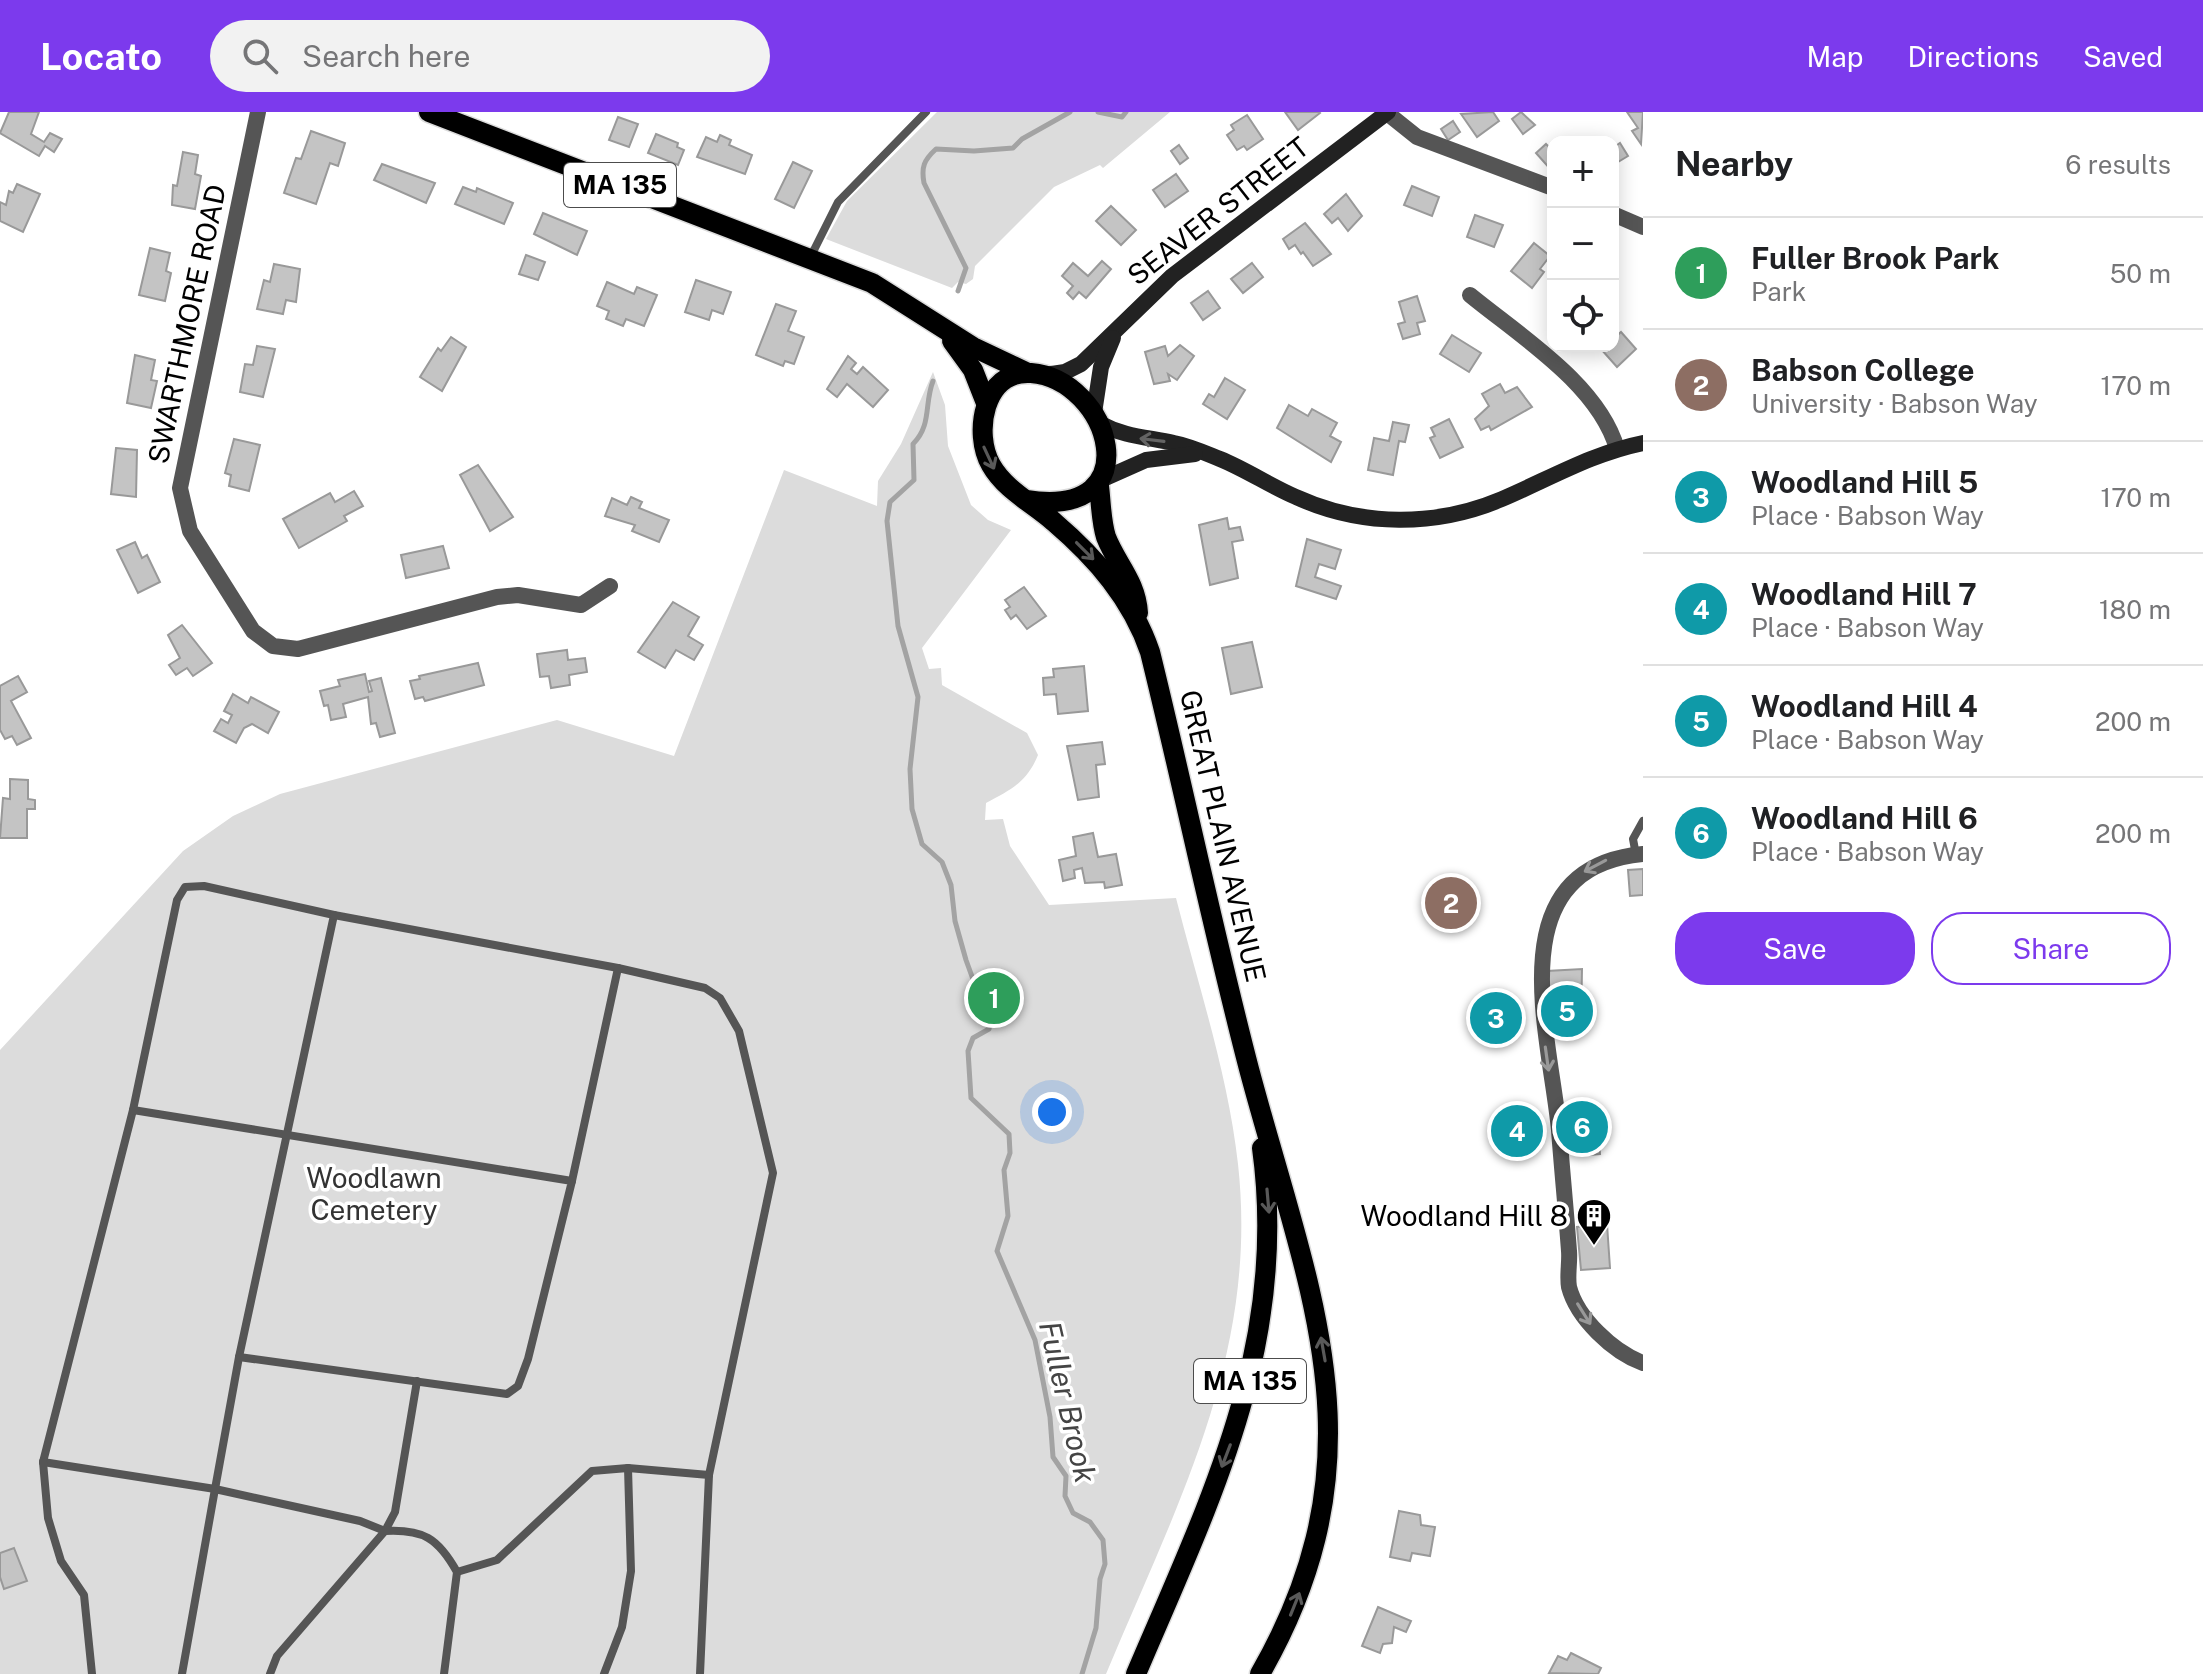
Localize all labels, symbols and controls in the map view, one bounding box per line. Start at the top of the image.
search box [210,20,770,92]
text: Locato [40,34,162,79]
icon: search [238,34,282,78]
text: Search here [302,38,470,74]
text: Map [1807,40,1863,73]
text: Directions [1907,40,2039,73]
text: Saved [2083,40,2163,73]
street label: SEAVER STREET [1121,130,1315,292]
map controls [1547,136,1619,352]
button: + [1547,136,1619,208]
text: Nearby [1675,144,1793,184]
text: 6 results [2065,149,2171,180]
road number: MA 135 [564,163,676,207]
street label: SWARTHMORE ROAD [141,181,232,466]
button: − [1547,208,1619,280]
text: Fuller Brook Park [1751,240,1999,276]
text: 1 [1695,258,1707,289]
text: 50 m [2110,258,2171,289]
text: Park [1751,276,1806,307]
button: locate [1547,280,1619,352]
text: Babson College [1751,352,1974,388]
text: 2 [1693,370,1709,401]
text: 170 m [2101,370,2171,401]
text: University · Babson Way [1751,388,2038,419]
one-way arrow [1139,432,1166,447]
one-way arrow [982,446,997,470]
text: Woodland Hill 5 [1751,464,1978,500]
text: 3 [1692,482,1710,513]
text: 170 m [2101,482,2171,513]
text: Place · Babson Way [1751,500,1984,531]
one-way arrow [1075,541,1094,561]
text: Woodland Hill 7 [1751,576,1977,612]
text: 4 [1692,594,1710,625]
text: 180 m [2099,594,2171,625]
text: Place · Babson Way [1751,612,1984,643]
street label: GREAT PLAIN AVENUE [1174,687,1273,985]
text: Woodland Hill 4 [1751,688,1978,724]
text: 5 [1692,706,1710,737]
text: 200 m [2095,706,2171,737]
text: Place · Babson Way [1751,724,1984,755]
text: Woodland Hill 6 [1751,800,1978,836]
text: 6 [1692,818,1710,849]
text: 200 m [2095,818,2171,849]
text: Place · Babson Way [1751,836,1984,867]
one-way arrow [1584,859,1607,875]
pin: 2 [1425,873,1477,933]
button: Save [1675,912,1915,985]
button: Share [1931,912,2171,985]
pin: 1 [968,968,1020,1028]
pin: 5 [1541,981,1593,1041]
pin: 3 [1470,988,1522,1048]
one-way arrow [1540,1046,1555,1071]
your location [1032,1092,1072,1132]
pin: 6 [1556,1097,1608,1157]
pin: 4 [1491,1101,1543,1161]
park label: Woodlawn Cemetery [306,1161,442,1226]
one-way arrow [1261,1187,1276,1214]
building icon: Woodland Hill 8 [1575,1197,1613,1247]
place label: Woodland Hill 8 [1360,1199,1568,1232]
one-way arrow [1575,1302,1592,1324]
water label: Fuller Brook [1032,1317,1104,1487]
one-way arrow [1314,1337,1329,1362]
road number: MA 135 [1194,1359,1306,1403]
one-way arrow [1218,1443,1232,1468]
one-way arrow [1289,1592,1303,1617]

